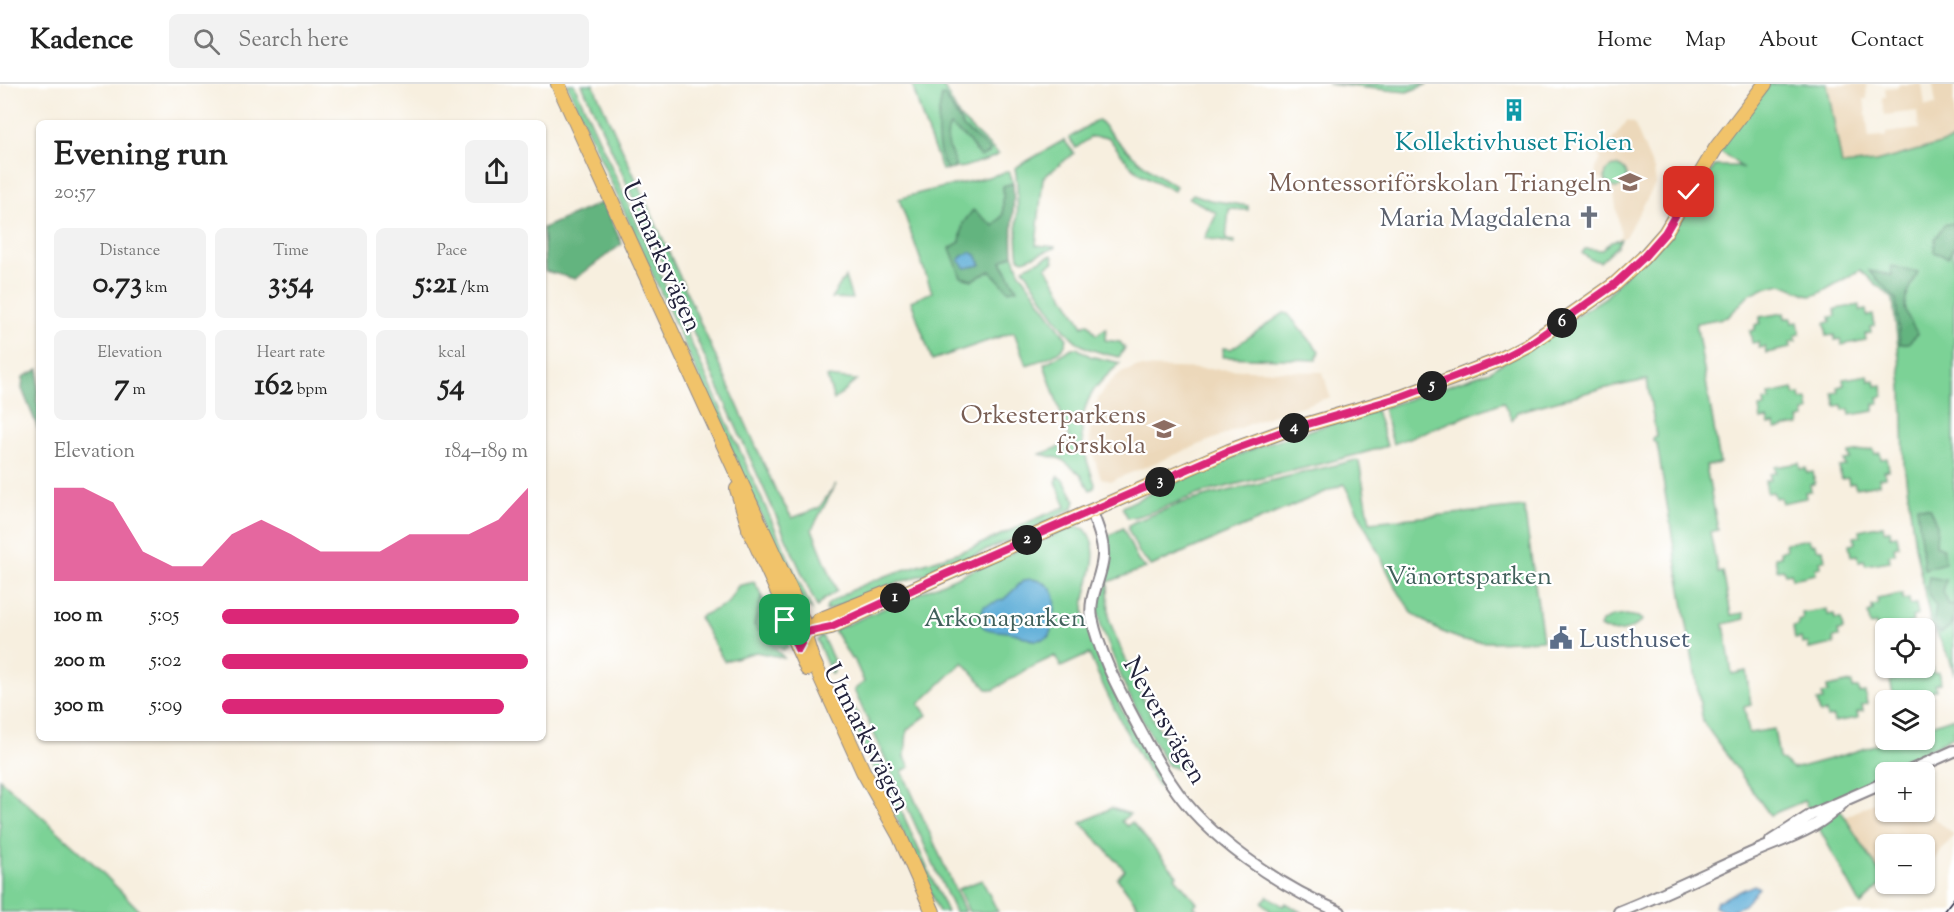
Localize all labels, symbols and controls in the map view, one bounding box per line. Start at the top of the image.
search box [169,14,589,68]
text: Kadence [30,21,133,61]
icon: search [190,25,223,58]
text: Search here [238,25,349,57]
text: Home [1597,26,1652,56]
text: Map [1685,26,1726,56]
text: About [1759,26,1818,56]
text: Contact [1851,26,1924,56]
building icon: Kollektivhuset Fiolen [1501,97,1527,123]
place label: Kollektivhuset Fiolen [1395,125,1633,162]
text: Evening run [54,132,228,180]
button: share [465,140,528,203]
place label: Montessoriförskolan Triangeln [1268,166,1612,203]
pin [1663,166,1714,217]
school or university icon: Montessoriförskolan Triangeln [1617,169,1643,195]
street label: Utmarksvägen [611,175,711,339]
icon: check [1672,175,1705,208]
text: 20:57 [54,179,96,208]
place label: Maria Magdalena [1380,201,1571,238]
church icon: Maria Magdalena [1576,204,1602,230]
text: Distance [100,240,160,263]
text: Time [273,240,309,263]
text: Pace [437,240,467,263]
text: 0.73 [92,263,142,306]
text: 3:54 [268,263,314,306]
text: 5:21 [415,263,457,306]
text: km [142,277,168,300]
text: /km [457,277,489,300]
pin: 6 [1547,308,1577,338]
text: 6 [1558,311,1566,334]
text: Elevation [98,342,162,365]
text: Heart rate [257,342,325,365]
text: kcal [438,342,466,365]
text: 7 [114,365,129,408]
text: 162 [255,365,293,408]
text: 54 [439,365,465,408]
pin: 5 [1417,371,1447,401]
text: 5 [1429,374,1435,397]
text: m [129,379,146,402]
text: bpm [293,379,327,402]
place label: Orkesterparkens förskola [960,398,1146,465]
pin: 4 [1279,413,1309,443]
school or university icon: Orkesterparkens förskola [1151,416,1177,442]
text: 4 [1290,416,1298,439]
text: Elevation [54,438,135,467]
text: 184–189 m [444,438,528,467]
pin: 3 [1145,467,1175,497]
text: 3 [1157,470,1163,493]
pin: 2 [1012,525,1042,555]
text: 2 [1023,528,1031,551]
park label: Vänortsparken [1386,559,1552,596]
pin: 1 [880,583,910,613]
text: 1 [892,586,898,609]
pin [759,594,810,645]
park label: Arkonaparken [924,601,1086,638]
text: 100 m [54,602,103,631]
text: 5:05 [150,602,179,631]
icon: arrive [768,603,801,636]
map controls [1875,618,1935,894]
button: locate [1875,618,1935,678]
place label: Lusthuset [1579,622,1690,659]
public building icon: Lusthuset [1548,625,1574,651]
text: 200 m [54,647,105,676]
text: 5:02 [150,647,182,676]
street label: Neversvägen [1112,650,1215,792]
street label: Utmarksvägen [812,657,919,819]
button: layers [1875,690,1935,750]
text: 300 m [54,692,104,721]
text: 5:09 [150,692,182,721]
button: + [1875,762,1935,822]
button: − [1875,834,1935,894]

